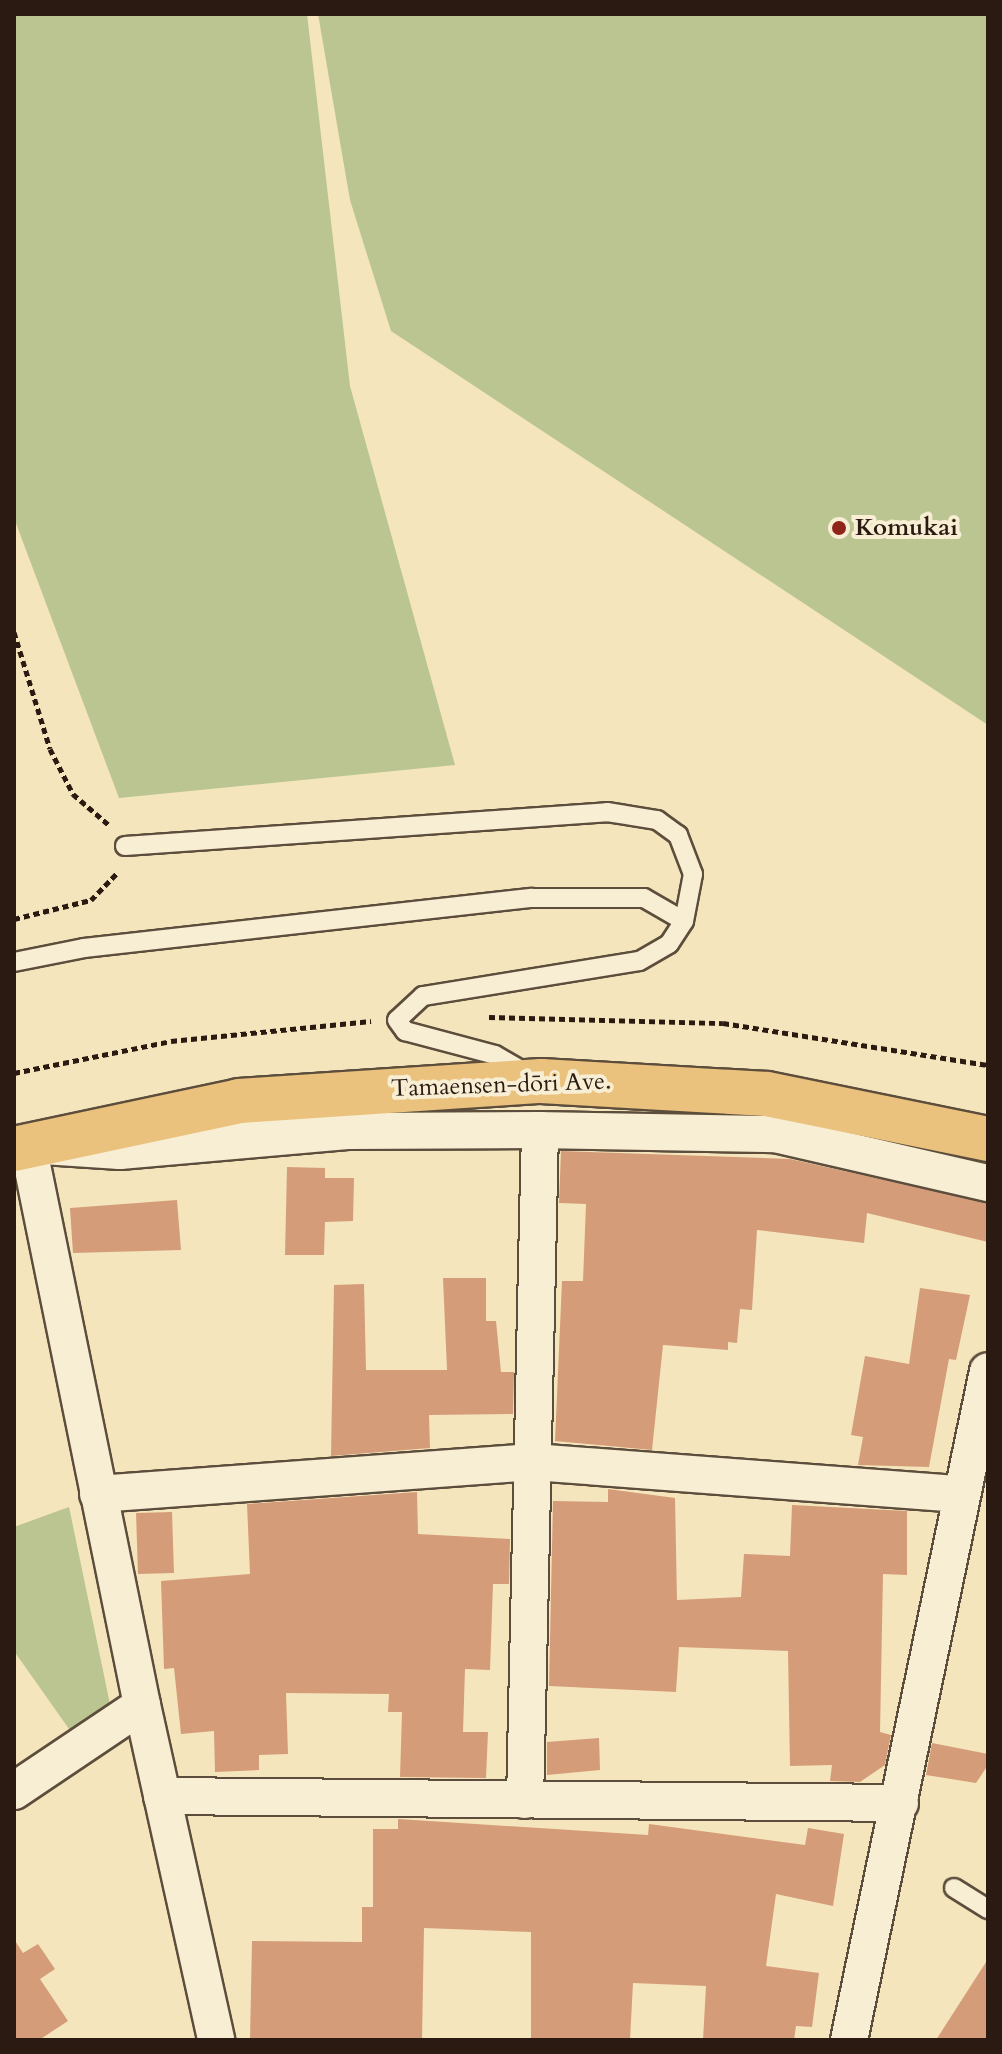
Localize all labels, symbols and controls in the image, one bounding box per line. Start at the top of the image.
place label: Komukai [855,514,958,542]
marker: Komukai [830,519,848,537]
street label: Tamaensen-dōri Ave. [390,1067,612,1103]

